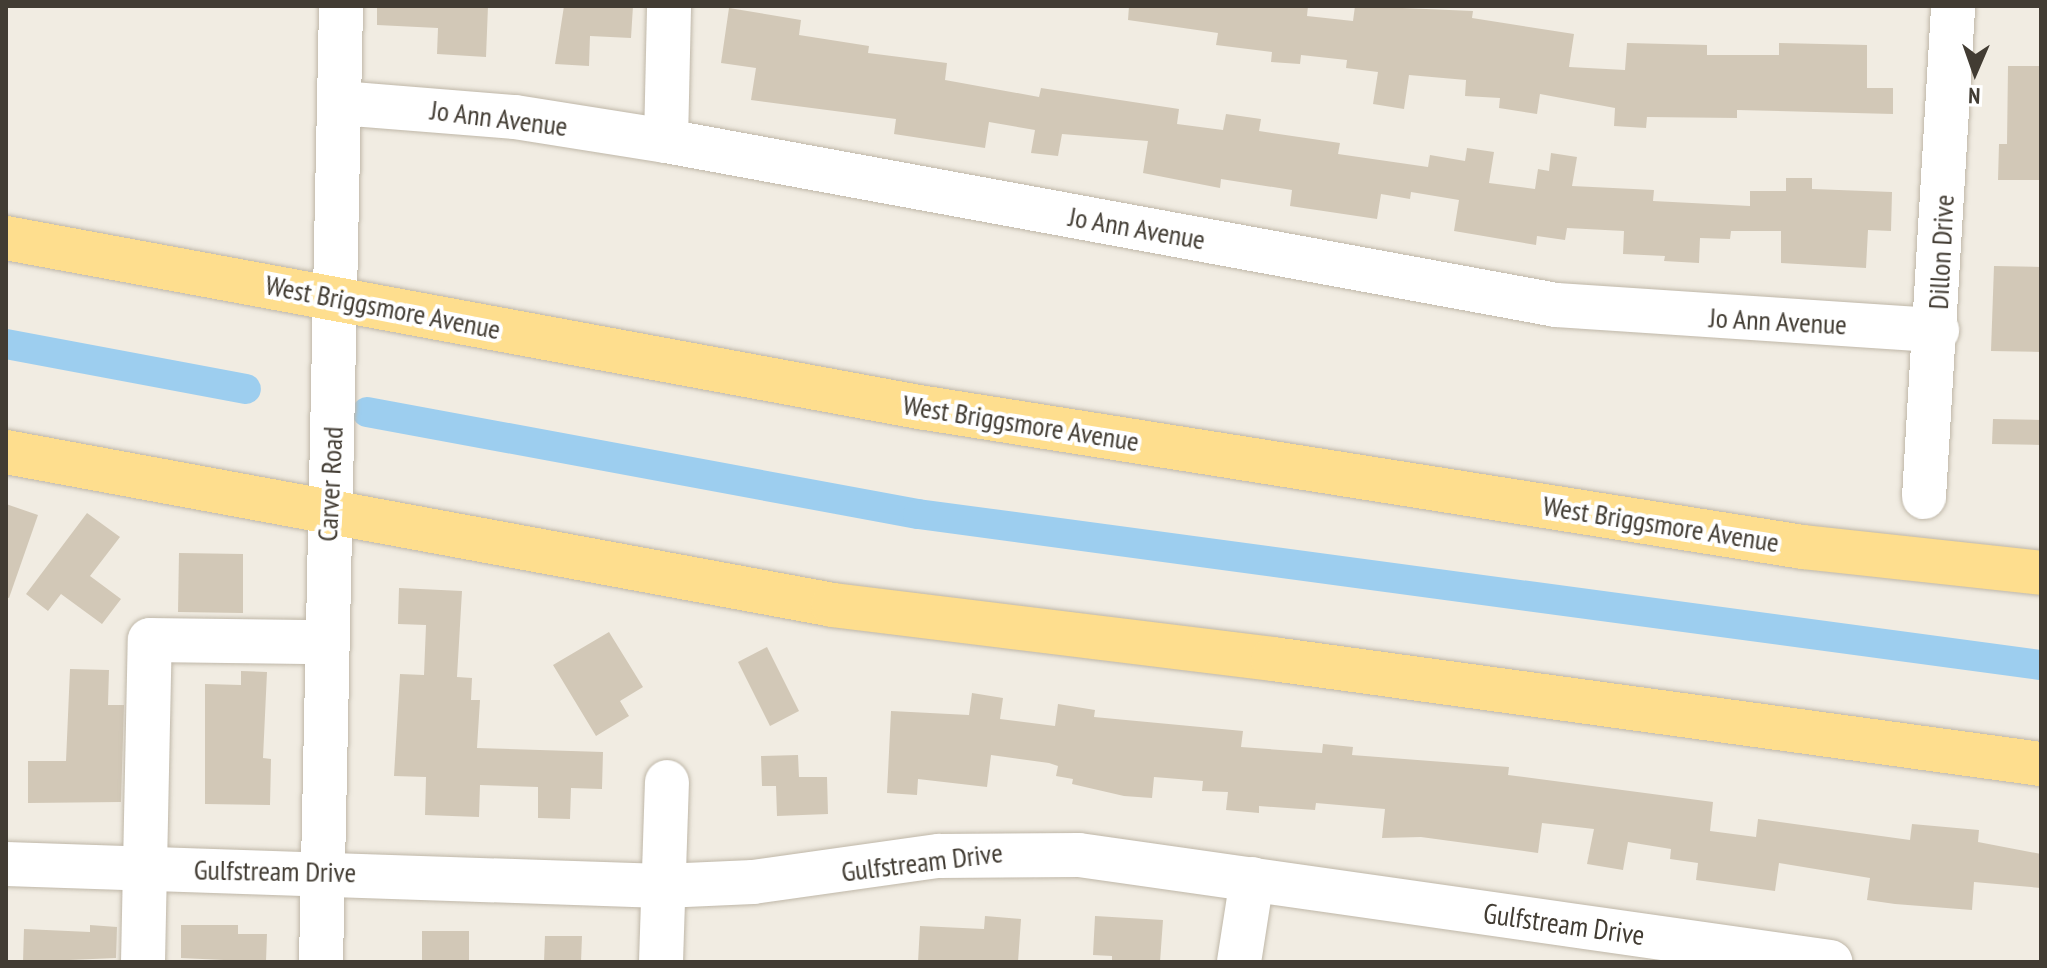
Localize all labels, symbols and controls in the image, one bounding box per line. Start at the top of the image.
north arrow [1935,32,2015,112]
text: N [1968,82,1981,110]
street label: Jo Ann Avenue [428,93,570,143]
street label: Dillon Drive [1921,194,1961,310]
street label: Jo Ann Avenue [1065,199,1209,257]
street label: West Briggsmore Avenue [262,268,504,346]
street label: Jo Ann Avenue [1708,301,1848,341]
street label: West Briggsmore Avenue [900,388,1142,458]
street label: Carver Road [310,426,350,542]
street label: West Briggsmore Avenue [1540,489,1782,559]
street label: Gulfstream Drive [839,835,1005,889]
street label: Gulfstream Drive [194,853,356,889]
street label: Gulfstream Drive [1481,896,1647,952]

